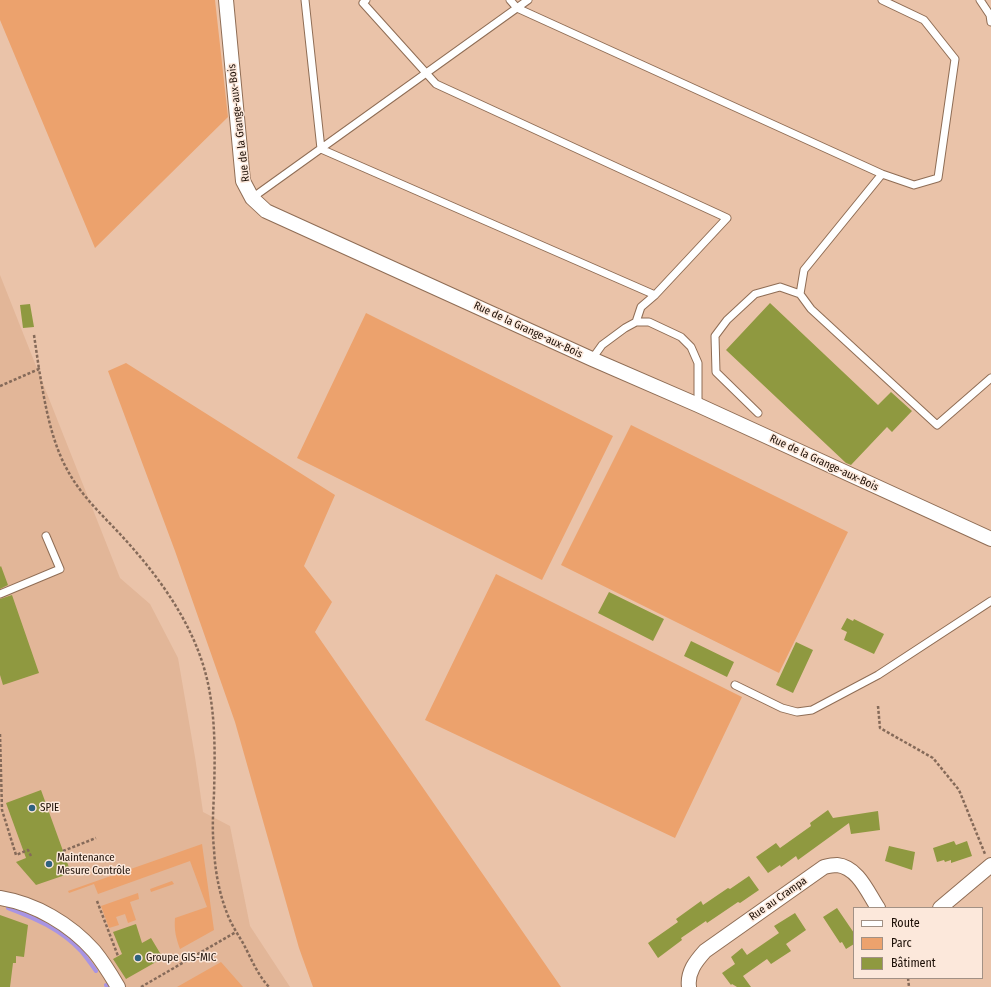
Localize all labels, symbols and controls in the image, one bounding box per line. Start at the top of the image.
street label: Rue de la Grange-aux-Bois [225,63,253,183]
street label: Rue de la Grange-aux-Bois [471,299,585,361]
street label: Rue de la Grange-aux-Bois [767,432,881,494]
place label: SPIE [40,801,59,815]
marker: SPIE [27,803,37,813]
place label: Maintenance Mesure Contrôle [57,851,130,877]
marker: Maintenance Mesure Contrôle [44,859,54,869]
street label: Rue au Crampa [747,874,809,924]
legend [853,907,983,979]
text: Route [891,916,920,930]
text: Parc [891,936,912,950]
place label: Groupe GIS-MIC [146,951,216,965]
marker: Groupe GIS-MIC [133,953,143,963]
text: Bâtiment [891,956,936,970]

